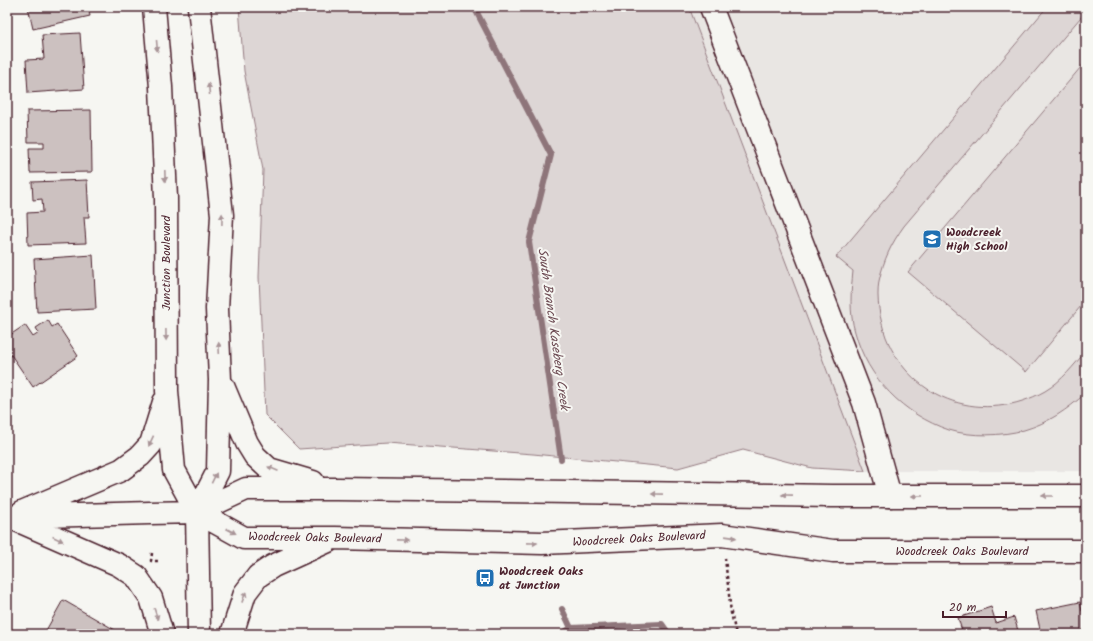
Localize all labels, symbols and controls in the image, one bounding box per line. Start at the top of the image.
one-way arrow [154,40,161,52]
one-way arrow [205,83,212,95]
one-way arrow [162,170,168,183]
one-way arrow [219,212,225,225]
street label: Junction Boulevard [157,214,176,311]
place label: Woodcreek High School [946,223,1008,256]
school or university icon: Woodcreek High School [921,228,943,250]
water label: South Branch Kaseberg Creek [531,247,575,413]
one-way arrow [163,329,169,342]
one-way arrow [215,342,222,354]
one-way arrow [147,435,154,447]
one-way arrow [267,466,279,473]
one-way arrow [211,472,217,483]
one-way arrow [651,490,663,497]
one-way arrow [780,492,793,498]
one-way arrow [910,493,923,499]
one-way arrow [1040,493,1053,499]
street label: Woodcreek Oaks Boulevard [572,526,707,552]
one-way arrow [226,527,237,534]
street label: Woodcreek Oaks Boulevard [248,527,383,549]
one-way arrow [725,534,737,540]
one-way arrow [52,536,64,542]
one-way arrow [396,537,409,543]
one-way arrow [526,540,539,546]
street label: Woodcreek Oaks Boulevard [895,542,1030,561]
place label: Woodcreek Oaks at Junction [499,562,584,595]
bus stop icon: Woodcreek Oaks at Junction [474,567,496,589]
one-way arrow [242,591,248,603]
scale bar [943,593,1006,619]
text: 20 m [949,598,977,617]
one-way arrow [153,608,159,620]

